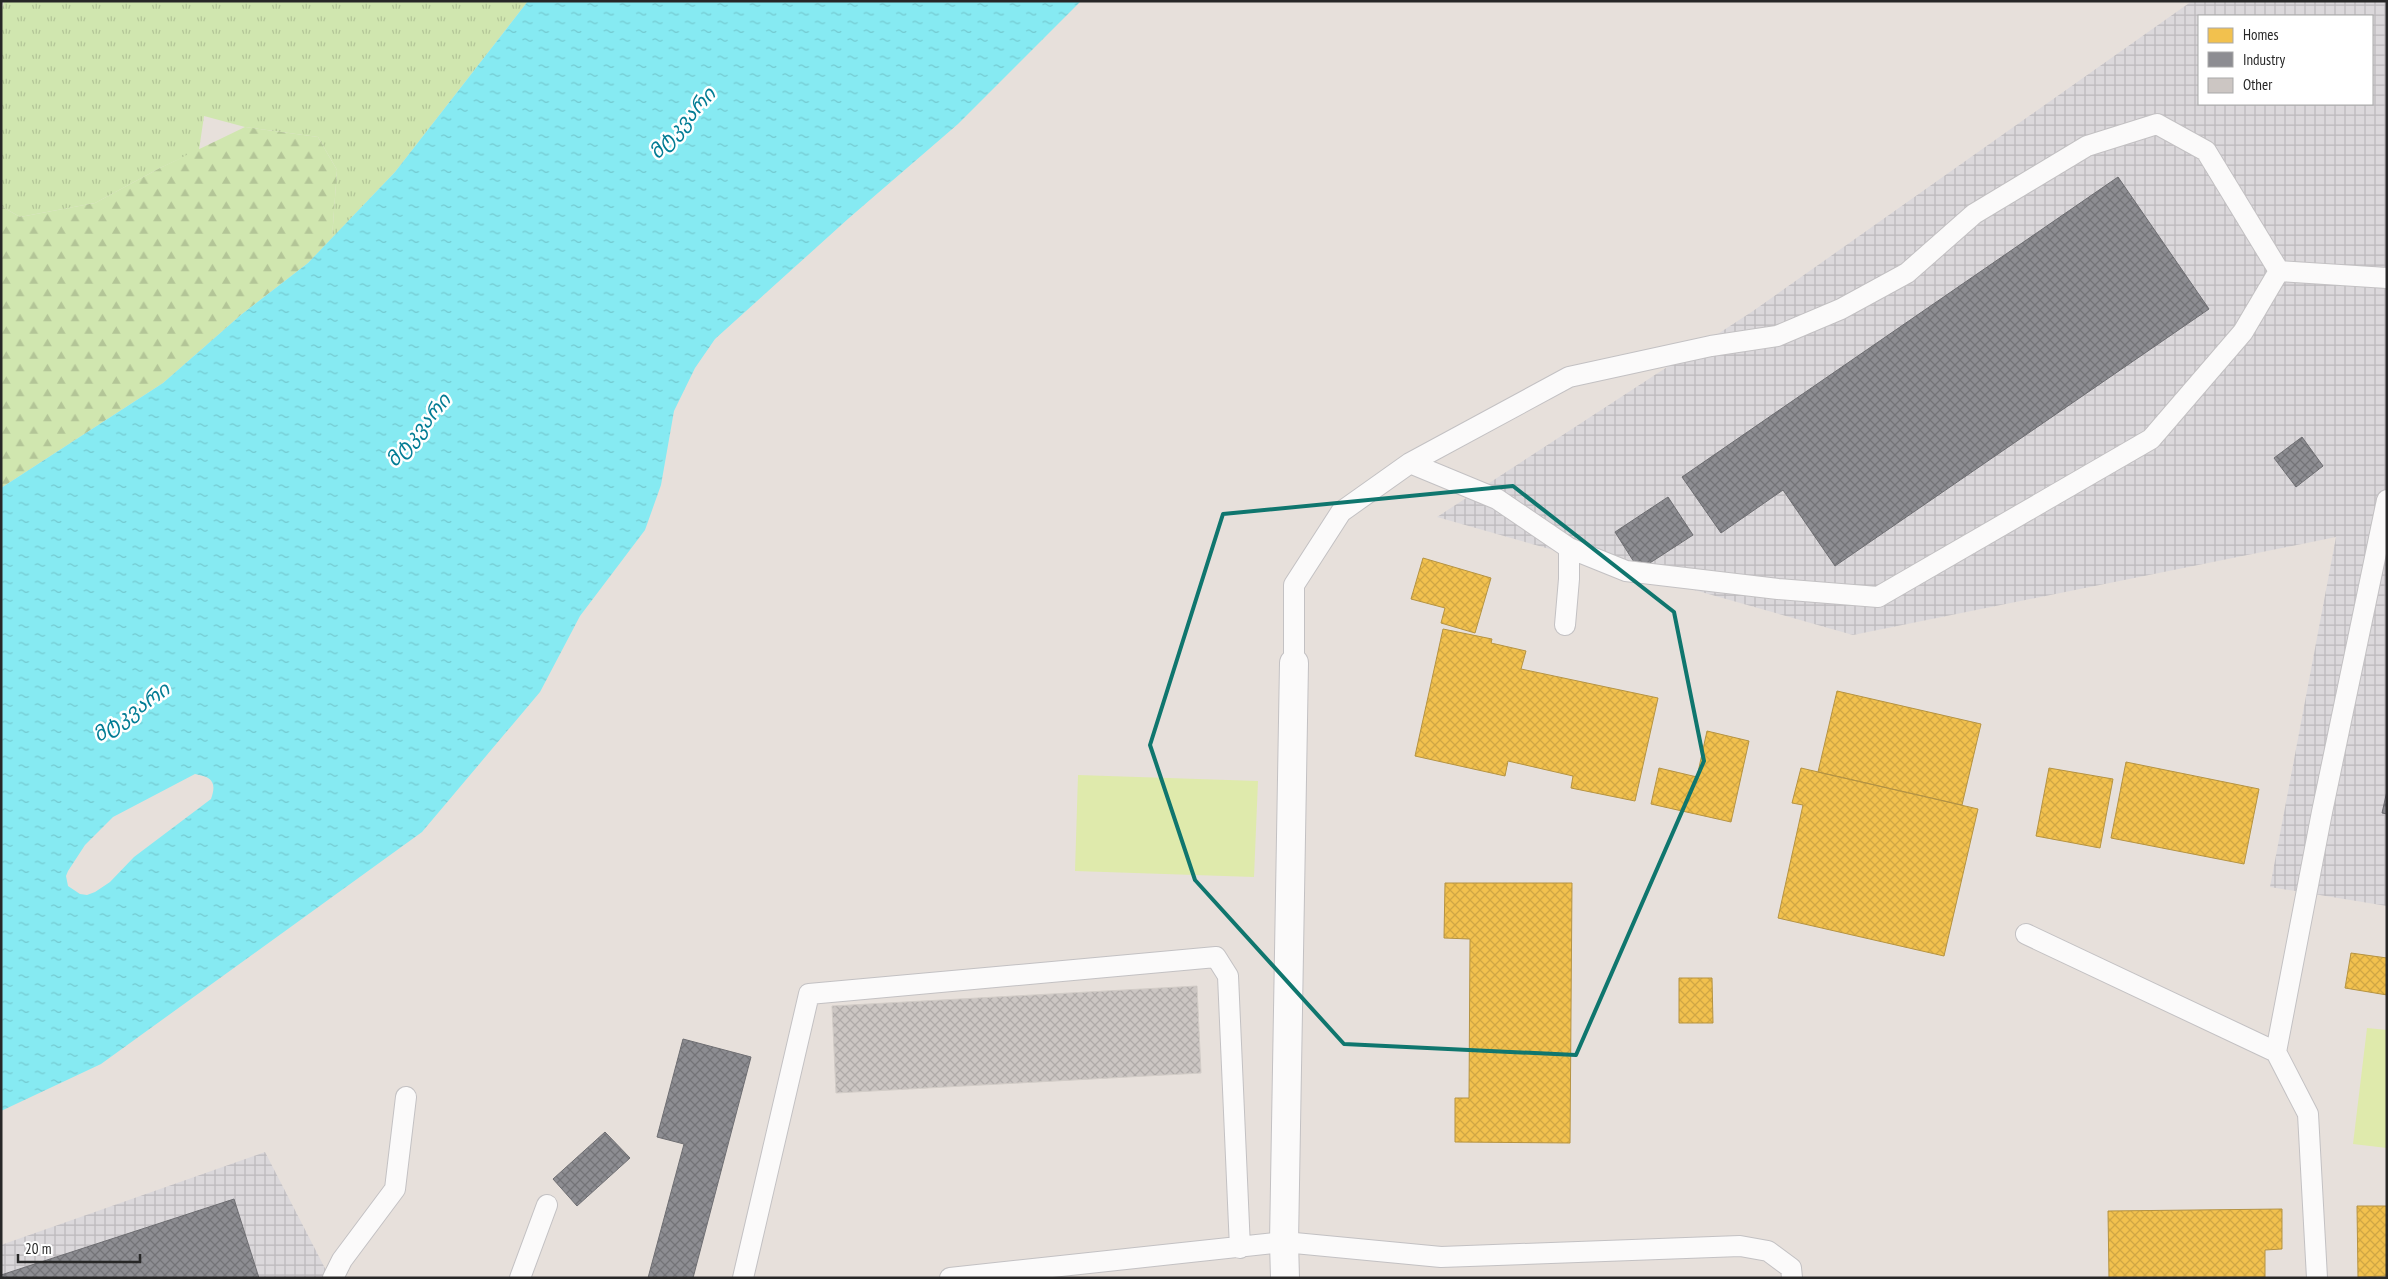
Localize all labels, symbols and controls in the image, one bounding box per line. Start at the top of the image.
legend [2198,15,2373,105]
text: Homes [2243,25,2279,44]
text: Industry [2243,50,2285,69]
text: Other [2243,75,2273,94]
water label: მტკვარი [643,80,722,165]
water label: მტკვარი [380,387,457,472]
water label: მტკვარი [87,675,176,748]
scale bar [18,1232,140,1264]
text: 20 m [25,1239,51,1258]

